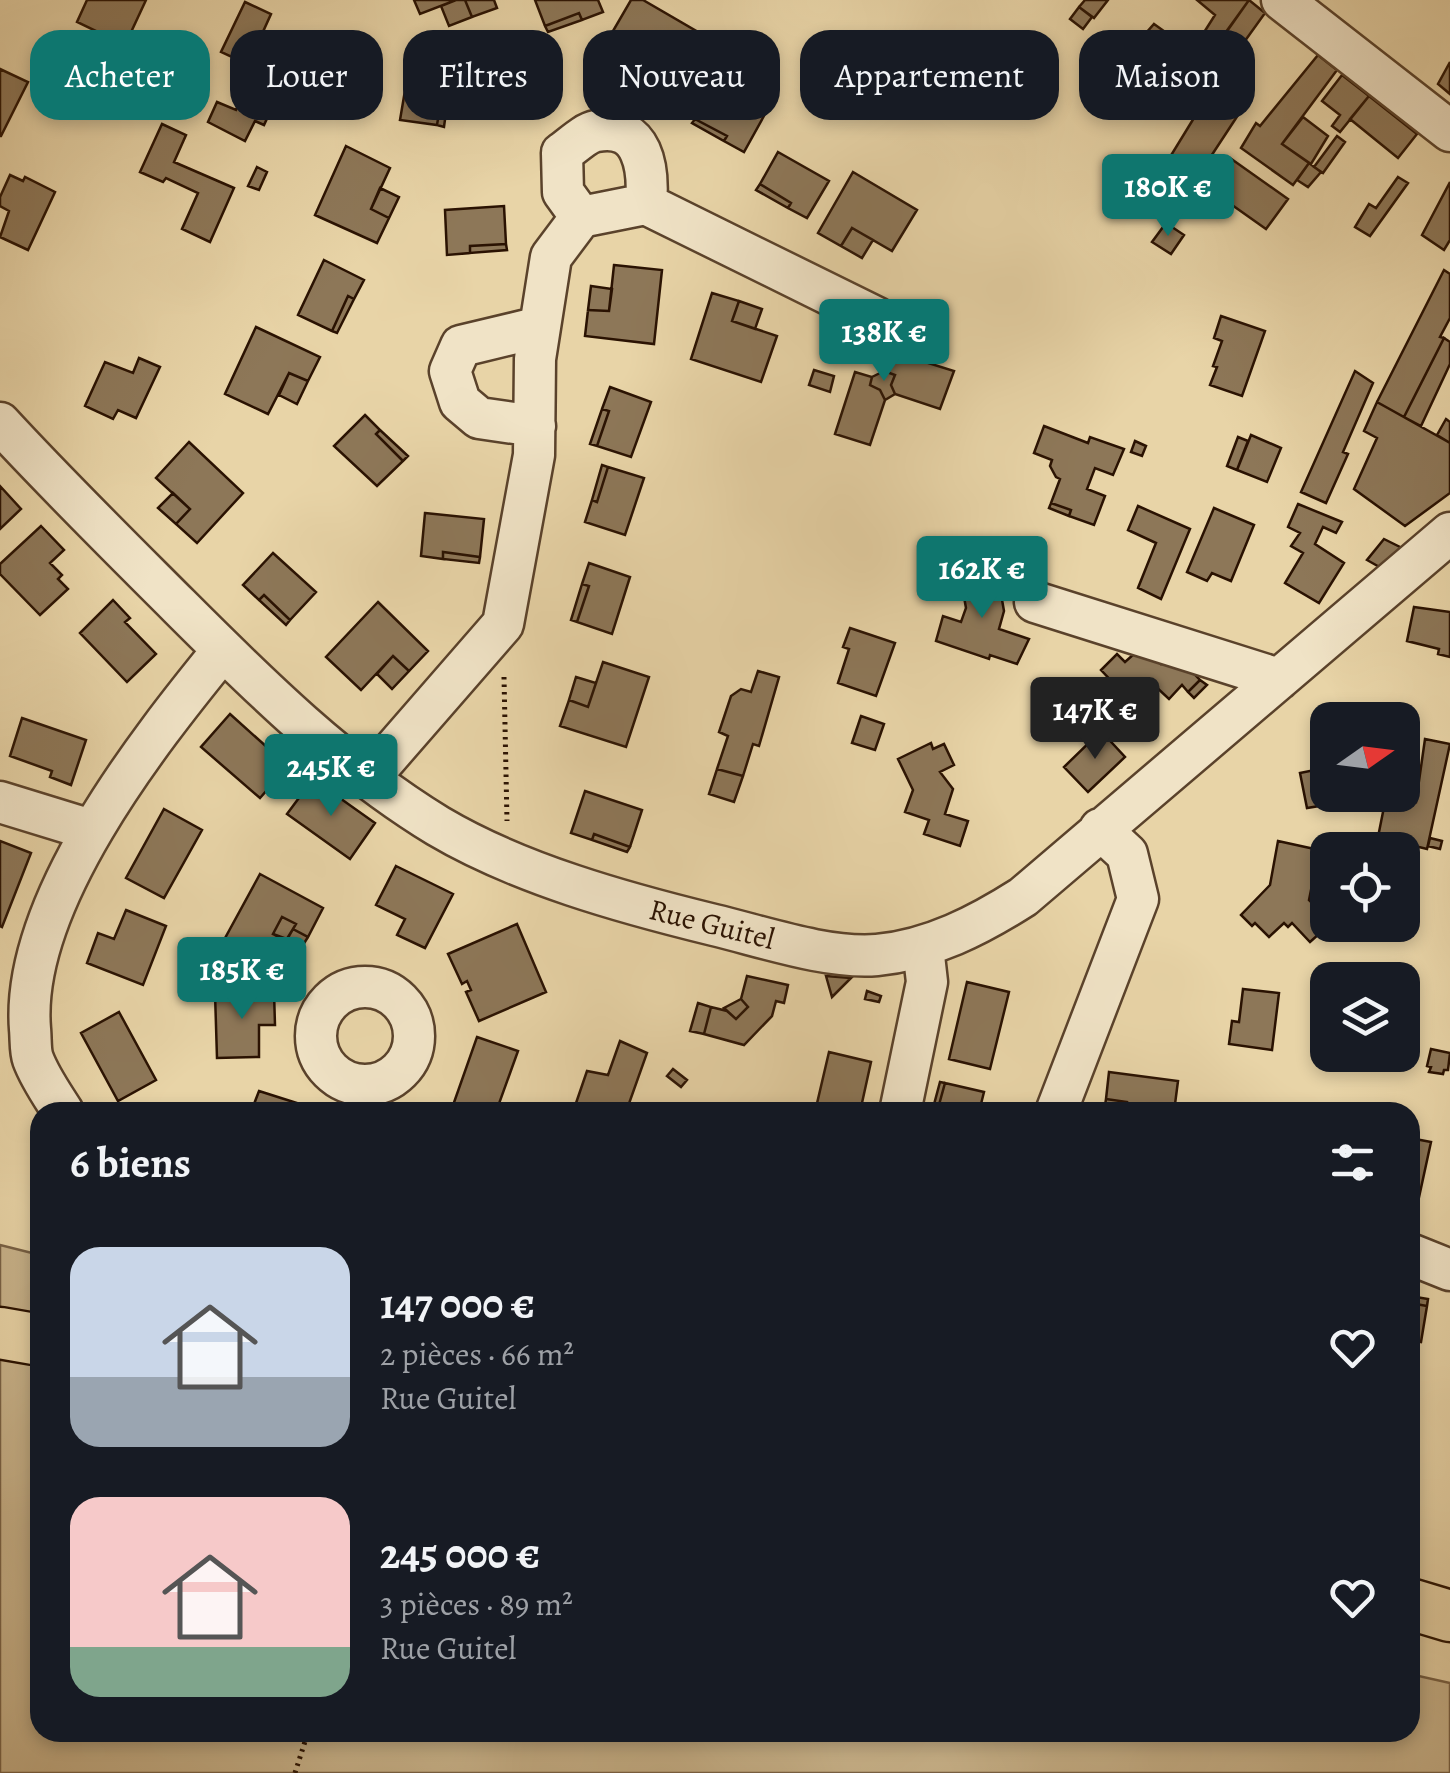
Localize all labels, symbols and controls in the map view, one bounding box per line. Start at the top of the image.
chip: Acheter [30,30,210,120]
chip: Louer [230,30,383,120]
chip: Filtres [403,30,563,120]
chip: Nouveau [583,30,780,120]
chip: Appartement [800,30,1059,120]
chip: Maison [1079,30,1255,120]
pin: 180K € [1087,154,1249,239]
text: 180K € [1124,164,1212,208]
pin: 138K € [803,299,965,384]
text: 138K € [841,309,927,353]
pin: 162K € [901,536,1063,621]
text: 162K € [939,546,1025,590]
pin: 147K € [1014,677,1176,762]
text: 147K € [1052,687,1138,731]
north arrow [1310,702,1420,812]
map controls [1310,702,1420,1072]
pin: 245K € [250,734,412,819]
text: 245K € [286,744,376,788]
button: locate [1310,832,1420,942]
street label: Rue Guitel [645,889,779,959]
pin: 185K € [161,937,323,1022]
text: 185K € [199,947,285,991]
button: layers [1310,962,1420,1072]
text: 6 biens [70,1134,191,1191]
icon: filters [1325,1135,1380,1190]
text: 147 000 € [380,1275,535,1332]
icon: home [150,1287,270,1407]
icon: heart [1325,1320,1380,1375]
text: 2 pièces · 66 m² [380,1332,574,1376]
text: Rue Guitel [380,1376,516,1420]
text: 245 000 € [380,1525,540,1582]
icon: home [150,1537,270,1657]
icon: heart [1325,1570,1380,1625]
text: 3 pièces · 89 m² [380,1582,573,1626]
text: Rue Guitel [380,1626,516,1670]

